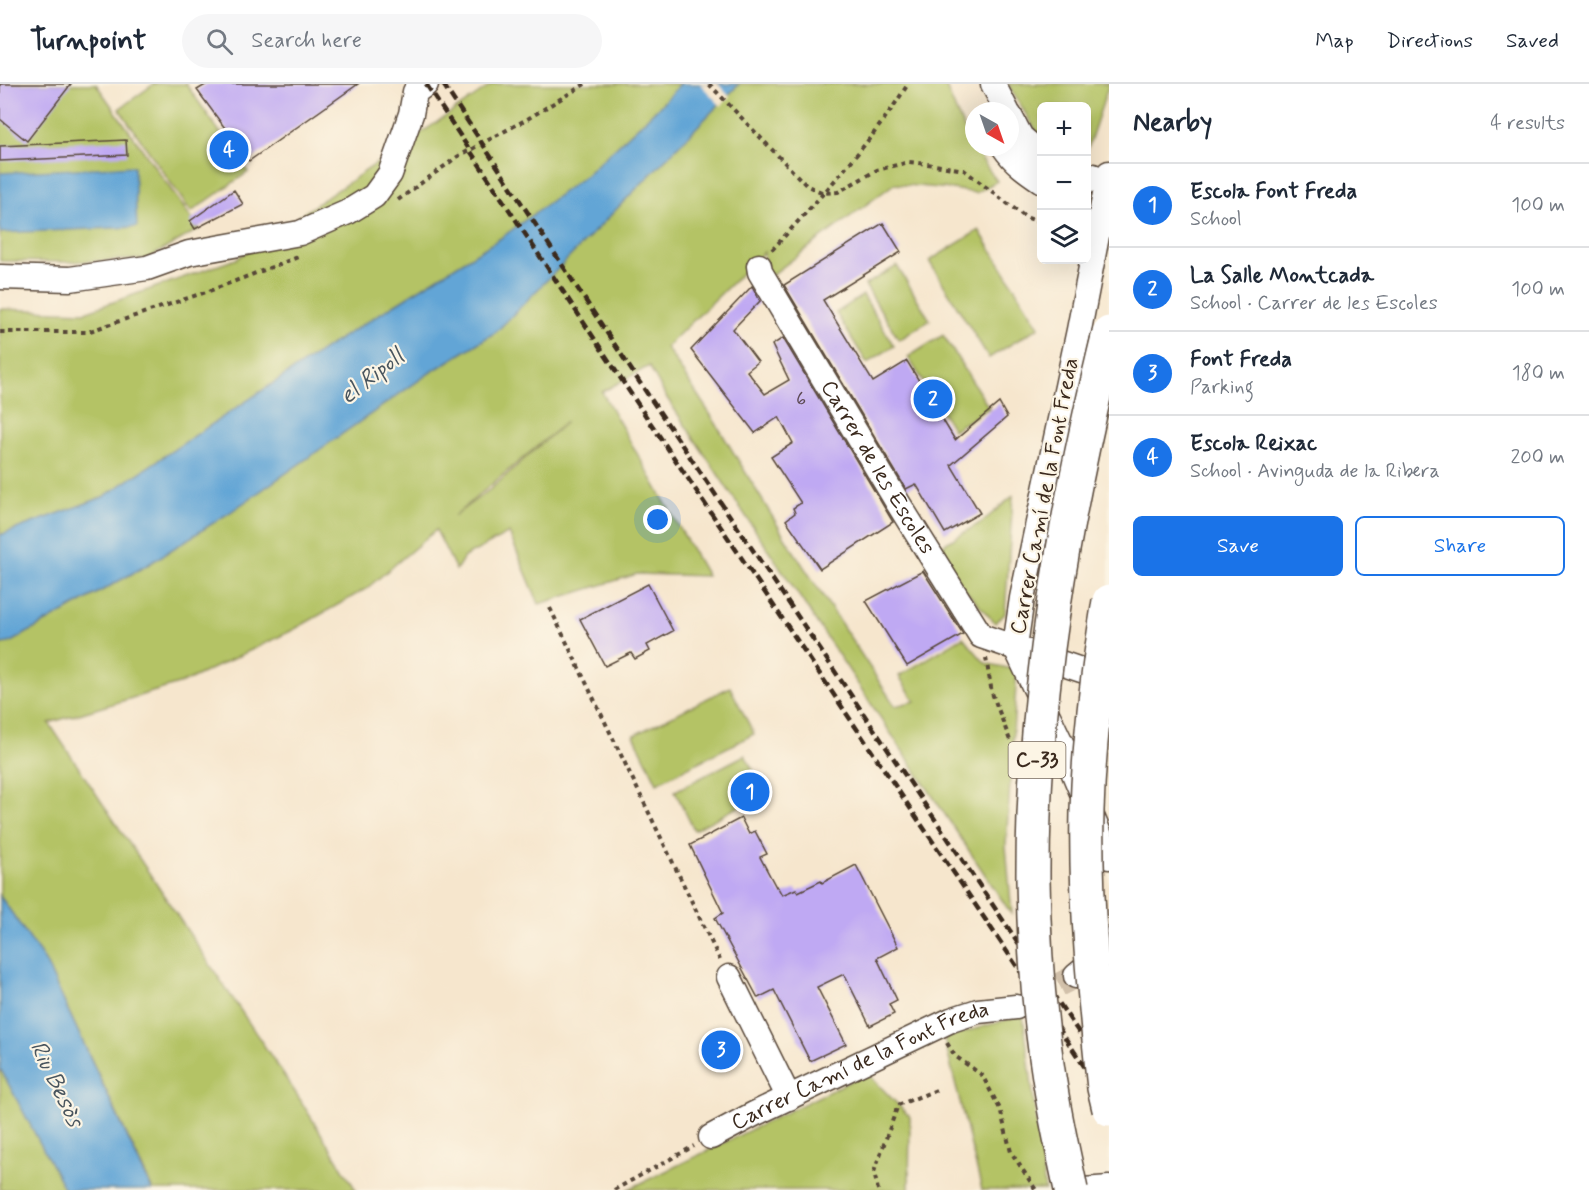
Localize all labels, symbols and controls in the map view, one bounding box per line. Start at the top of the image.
search box [182,14,602,68]
text: Turnpoint [30,23,146,60]
icon: search [203,25,236,58]
text: Search here [251,27,362,55]
text: Map [1315,27,1354,55]
text: Directions [1387,27,1473,55]
text: Saved [1506,27,1559,55]
north arrow [965,102,1019,156]
map controls [1037,102,1091,264]
button: + [1037,102,1091,156]
text: Nearby [1133,106,1212,140]
text: 4 results [1490,110,1565,137]
pin: 4 [210,128,248,172]
button: − [1037,156,1091,210]
text: Escola Font Freda [1190,178,1357,206]
text: 1 [1148,192,1157,219]
text: 100 m [1511,192,1565,219]
text: School [1190,206,1242,233]
button: layers [1037,210,1091,264]
text: La Salle Montcada [1190,262,1374,290]
text: 2 [1148,276,1157,303]
text: 100 m [1511,276,1565,303]
text: School · Carrer de les Escoles [1190,290,1438,317]
water label: el Ripoll [333,341,412,412]
text: Font Freda [1190,346,1292,374]
street label: Carrer Camí de la Font Freda [1004,355,1086,637]
text: 3 [1148,360,1157,387]
text: 180 m [1512,360,1565,387]
text: Parking [1190,374,1254,401]
street label: Carrer de les Escoles [814,375,941,560]
pin: 2 [914,376,952,422]
house number: 6 [796,386,806,413]
text: Escola Reixac [1190,430,1317,458]
text: 4 [1147,444,1158,471]
text: 200 m [1510,444,1565,471]
text: School · Avinguda de la Ribera [1190,458,1440,485]
your location [643,505,672,534]
button: Save [1133,516,1343,576]
button: Share [1355,516,1565,576]
road number: C-33 [1008,742,1066,778]
pin: 1 [730,770,770,814]
street label: Carrer Camí de la Font Freda [727,996,991,1137]
pin: 3 [702,1028,740,1072]
water label: Riu Besòs [22,1036,91,1134]

